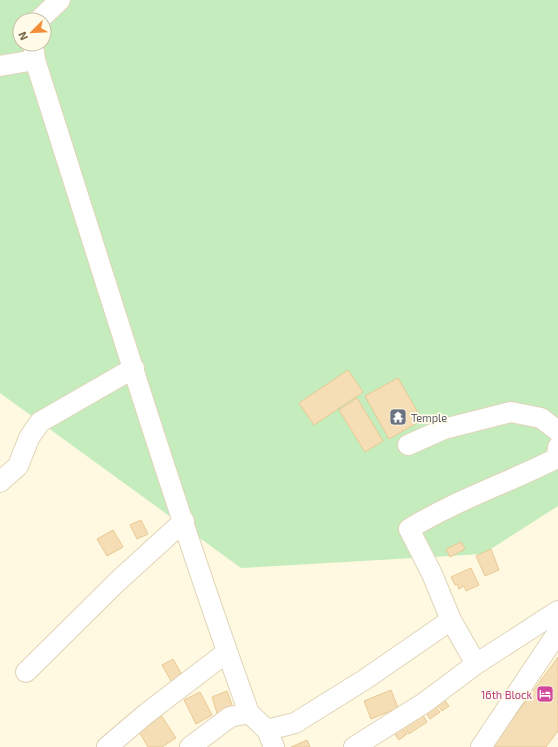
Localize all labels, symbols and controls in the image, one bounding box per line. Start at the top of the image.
north arrow [12,12,52,52]
text: N [15,30,30,43]
temple icon: Temple [388,407,408,427]
place label: Temple [411,411,447,424]
hotel icon: 16th Block [535,684,555,704]
place label: 16th Block [481,688,532,701]

